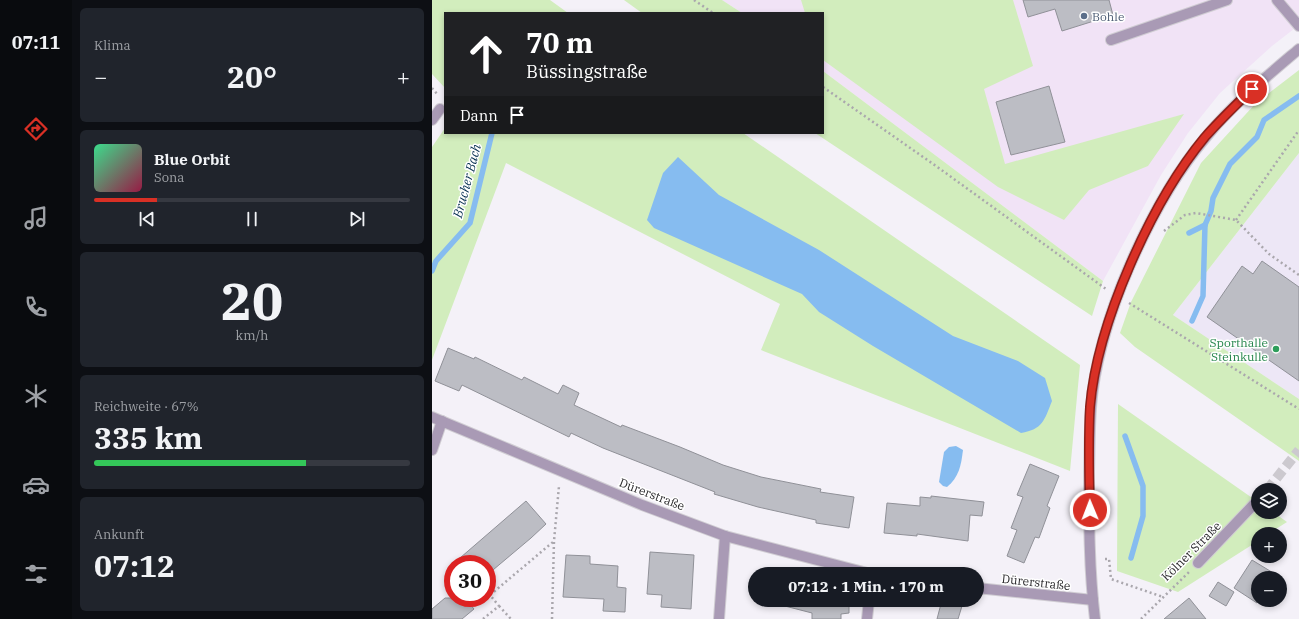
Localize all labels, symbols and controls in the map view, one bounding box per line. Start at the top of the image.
place label: Bohle [1092,9,1124,24]
marker: Bohle [1079,11,1089,21]
text: 70 m [526,24,593,61]
icon: ahead [460,28,512,80]
text: 07:11 [12,31,60,54]
text: Klima [94,37,131,54]
text: 20° [227,57,277,96]
text: Büssingstraße [526,60,647,83]
text: − [94,62,107,91]
text: + [397,62,410,91]
pin [1235,72,1269,106]
icon: arrive [1241,78,1263,100]
icon: arrive [506,104,528,126]
text: Dann [460,106,498,125]
icon: directions [22,115,50,143]
water label: Brucher Bach [449,142,485,221]
text: Blue Orbit [154,150,230,169]
text: Sona [154,169,184,186]
icon: music [22,204,50,232]
icon: previous [136,208,158,230]
icon: pause [241,208,263,230]
icon: next [346,208,368,230]
text: 20 [221,267,283,334]
icon: phone [22,293,50,321]
text: km/h [236,327,268,344]
place label: Sporthalle Steinkulle [1209,335,1268,364]
marker: Sporthalle Steinkulle [1271,344,1281,354]
icon: climate [22,382,50,410]
text: Reichweite · 67% [94,398,199,415]
text: 335 km [94,418,203,457]
icon: car [22,471,50,499]
street label: Dürerstraße [617,475,687,513]
map controls [1251,483,1287,607]
button: layers [1251,483,1287,519]
position arrow [1069,489,1111,531]
street label: Kölner Straße [1158,518,1224,584]
text: Ankunft [94,526,144,543]
button: + [1251,527,1287,563]
text: 07:12 [94,546,175,585]
speed limit sign: 30 [444,555,496,607]
icon: filters [22,560,50,588]
street label: Dürerstraße [1001,571,1071,593]
button: − [1251,571,1287,607]
text: 07:12 · 1 Min. · 170 m [788,577,944,596]

